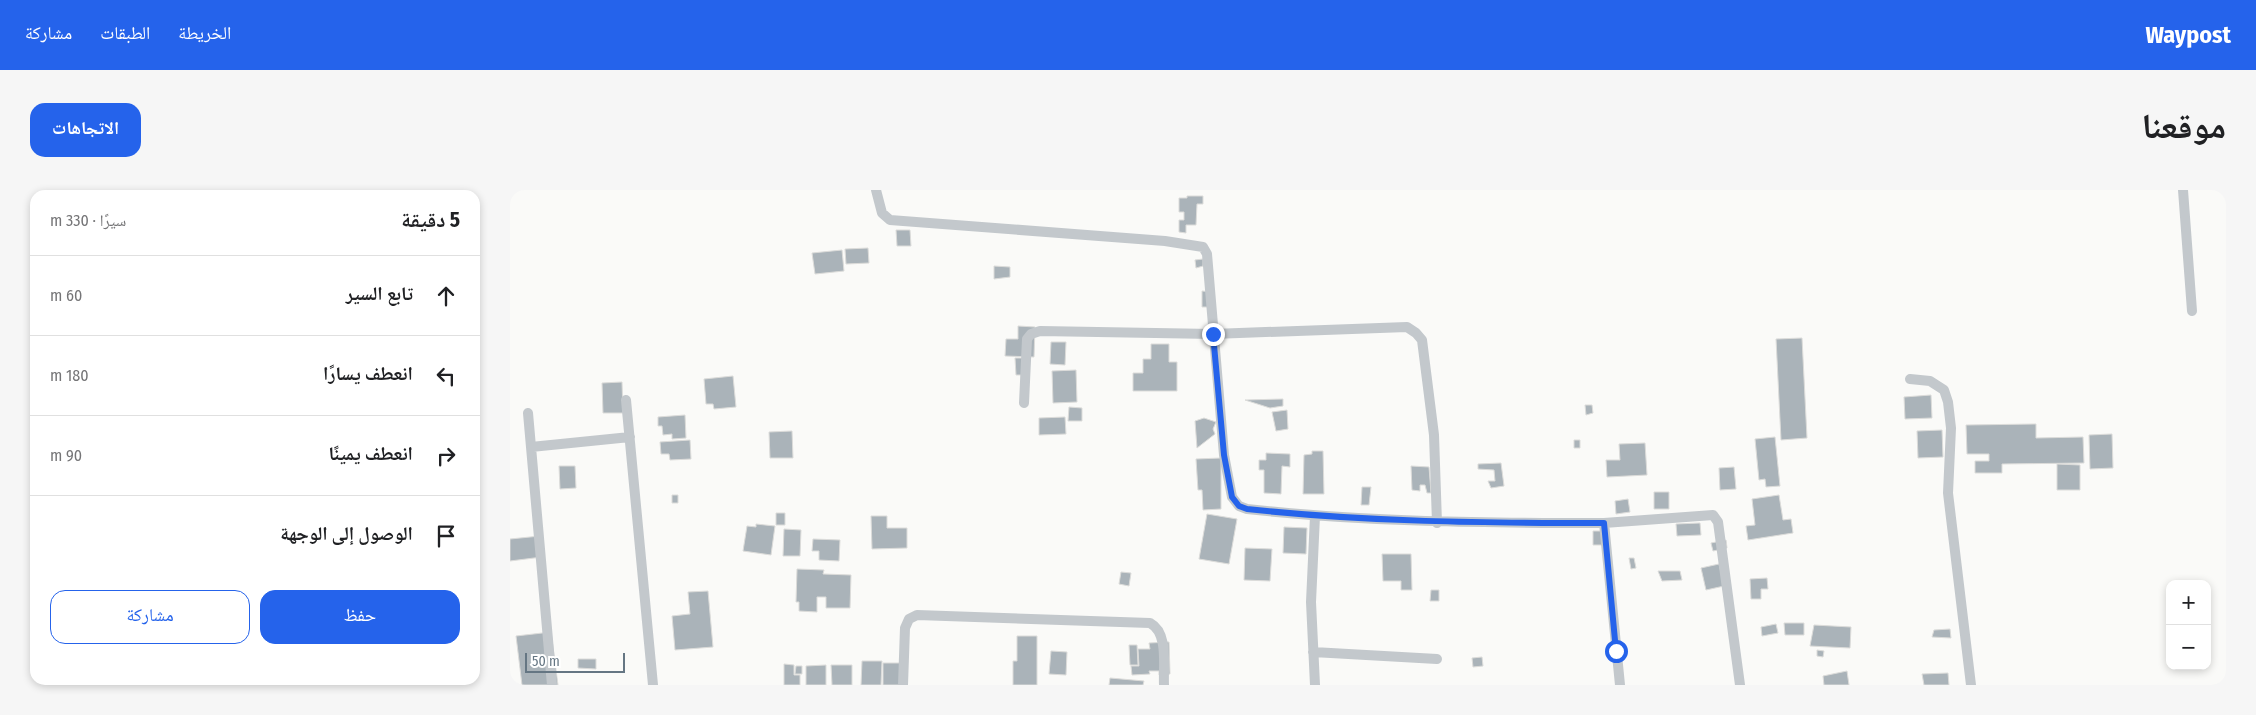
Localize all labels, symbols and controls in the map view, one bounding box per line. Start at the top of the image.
text: Waypost [2145,21,2231,49]
text: مشاركة [25,22,72,44]
text: الطبقات [100,22,150,44]
text: الخريطة [178,22,231,44]
button: الاتجاهات [30,103,141,157]
text: موقعنا [2141,105,2226,147]
text: 5 دقيقة [401,207,460,233]
text: سيرًا · 330 m [50,211,126,230]
text: تابع السير [346,282,413,305]
icon: ahead [432,282,460,310]
text: 60 m [50,286,82,305]
route end [1202,323,1225,346]
text: انعطف يسارًا [323,362,413,385]
icon: left [432,362,460,390]
text: 180 m [50,366,89,385]
text: انعطف يمينًا [328,442,413,465]
icon: right [432,442,460,470]
text: 90 m [50,446,82,465]
text: الوصول إلى الوجهة [280,522,413,545]
icon: arrive [432,522,460,550]
map controls [2166,580,2211,670]
button: + [2166,580,2211,625]
button: مشاركة [50,590,250,644]
button: حفظ [260,590,460,644]
button: − [2166,625,2211,670]
route start [1605,640,1628,663]
scale bar [525,650,625,673]
text: 50 m [532,653,560,670]

